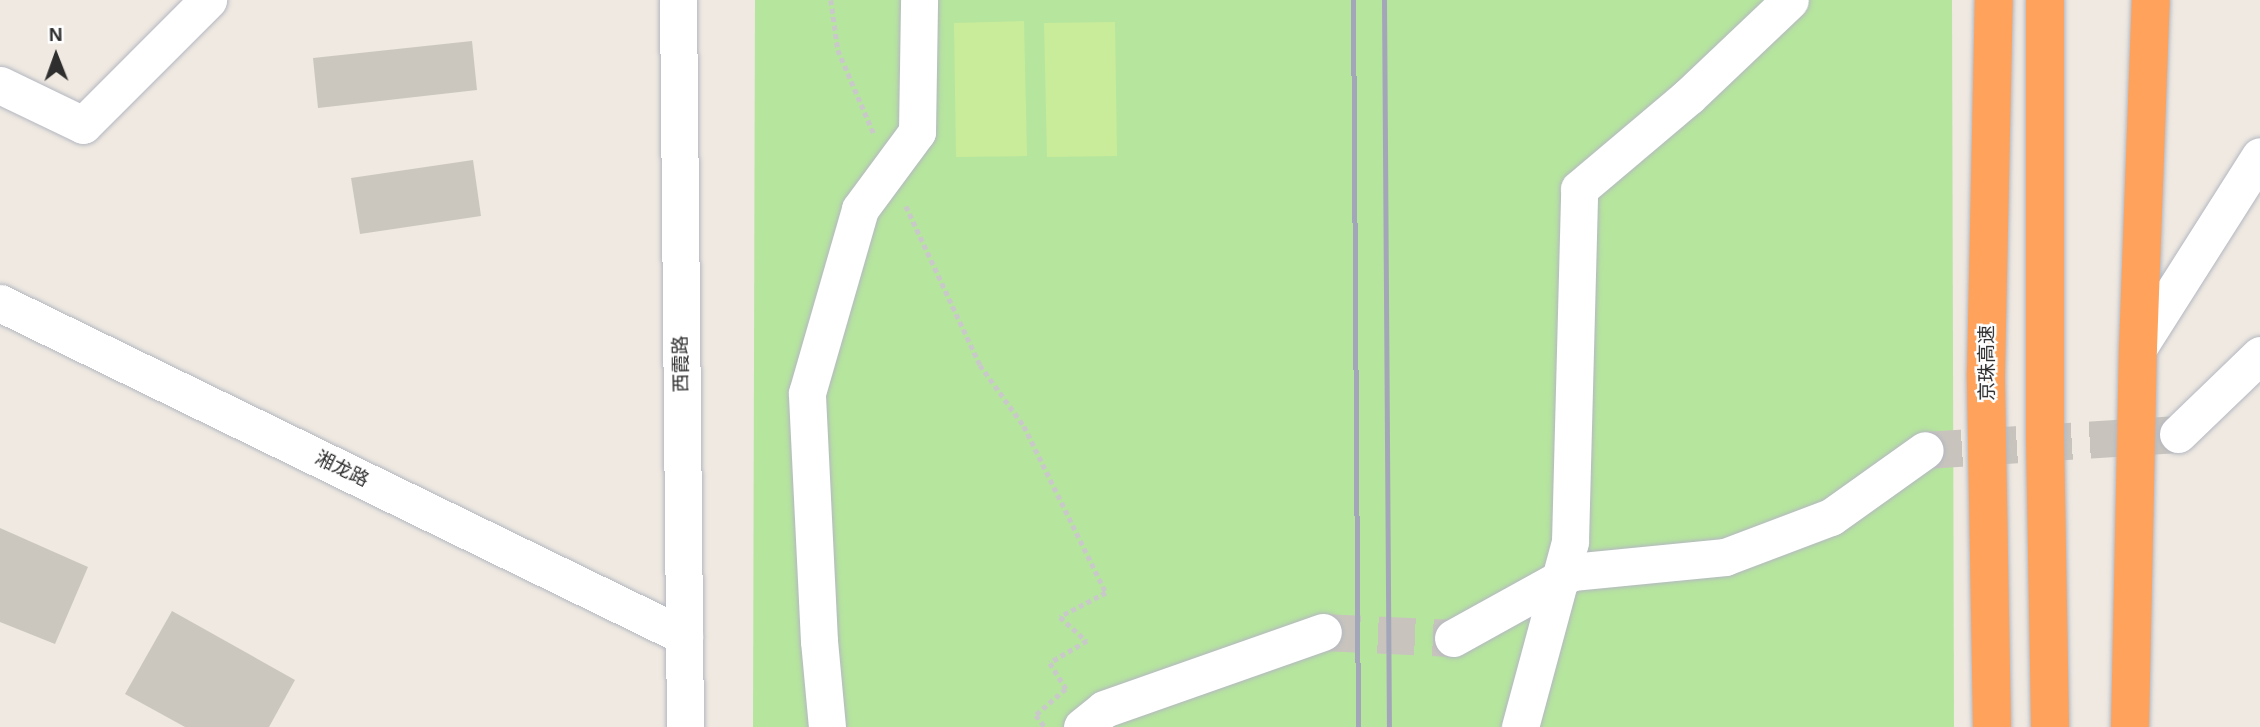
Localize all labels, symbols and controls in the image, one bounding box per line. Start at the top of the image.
north arrow [21,21,91,91]
text: N [49,24,63,45]
street label: 京珠高速 [1976,325,1998,401]
street label: 西霞路 [669,335,693,393]
street label: 湘龙路 [311,446,373,492]

